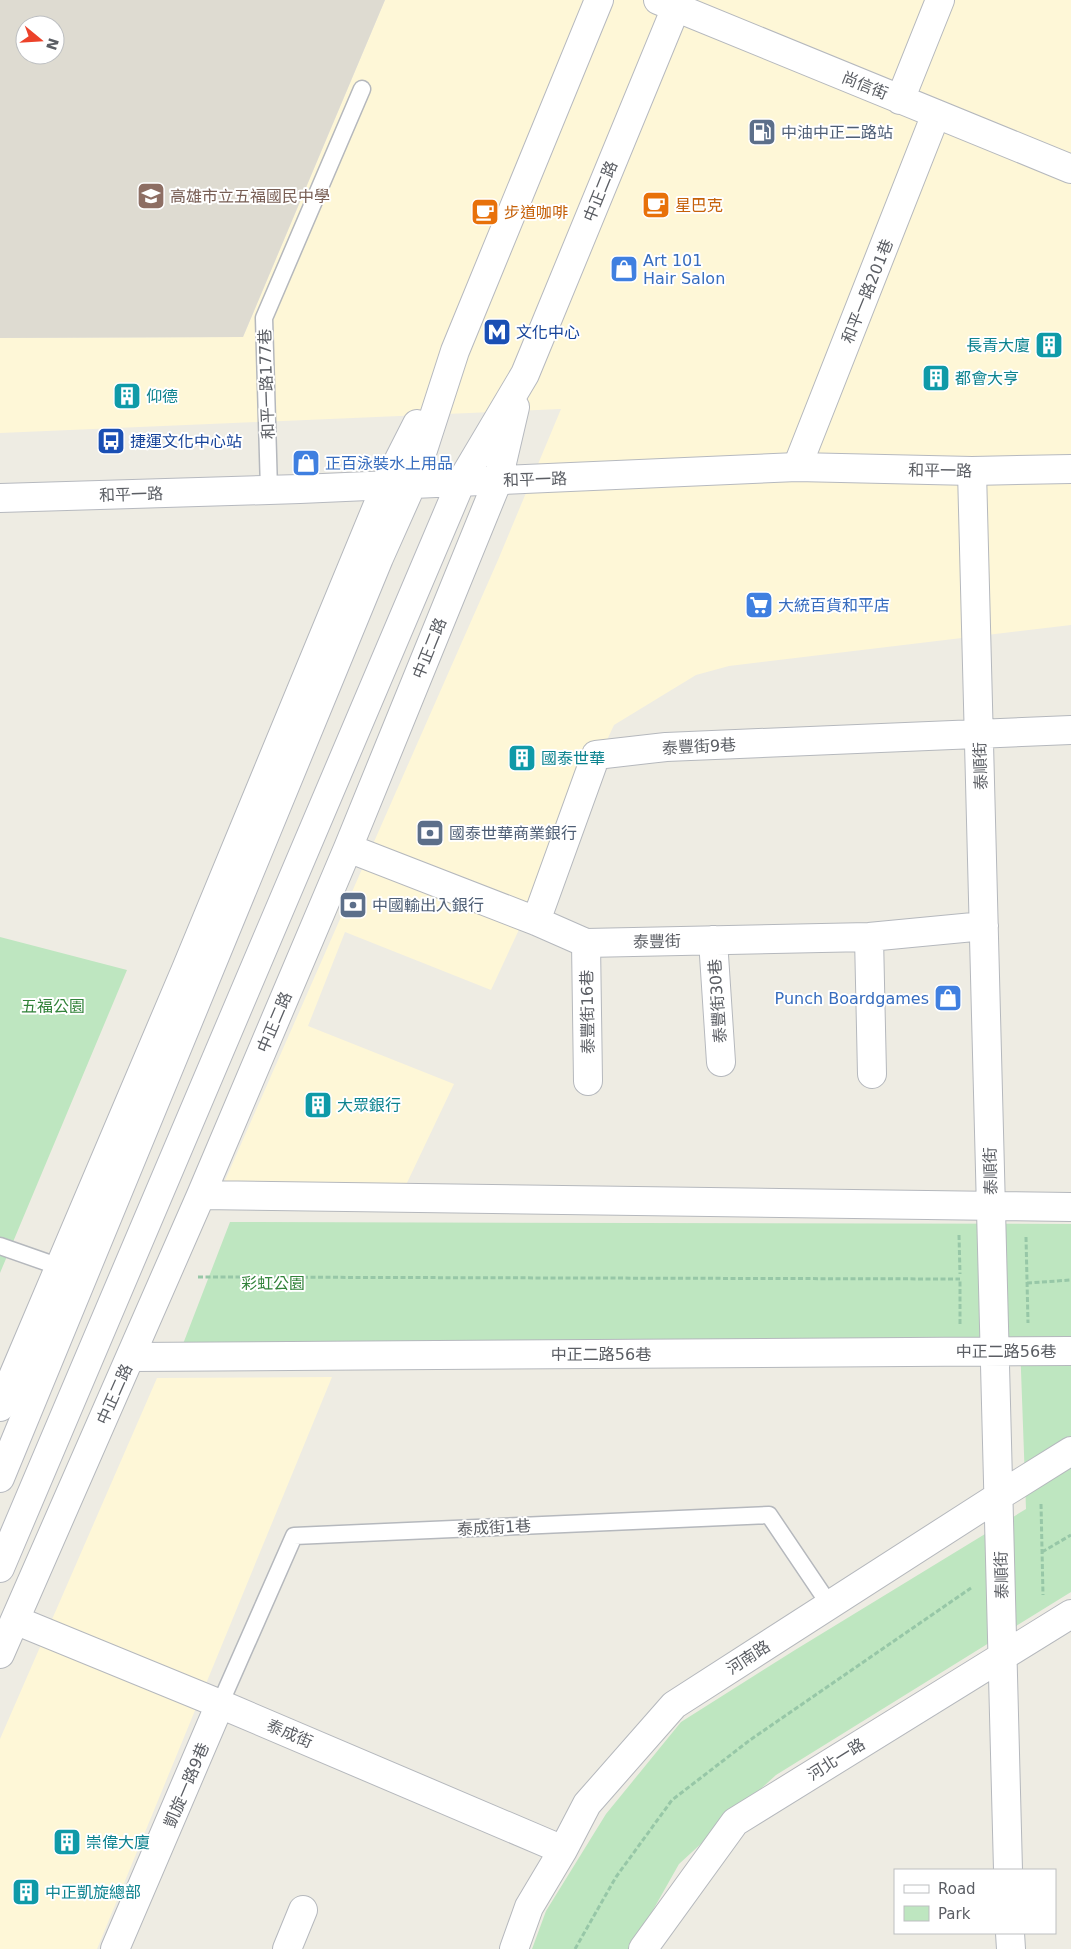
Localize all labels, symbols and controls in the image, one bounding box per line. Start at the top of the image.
north arrow [15,15,65,65]
text: N [43,36,62,52]
street label: 尚信街 [839,68,891,103]
fuel station icon: 中油中正二路站 [747,117,777,147]
place label: 中油中正二路站 [781,123,893,142]
street label: 中正二路 [580,158,621,224]
school or university icon: 高雄市立五福國民中學 [136,181,166,211]
place label: 高雄市立五福國民中學 [170,187,330,206]
cafe icon: 星巴克 [641,190,671,220]
place label: 星巴克 [675,196,723,215]
cafe icon: 步道咖啡 [470,197,500,227]
place label: 步道咖啡 [504,203,568,222]
street label: 和平一路201巷 [838,236,897,346]
place label: Art 101 Hair Salon [643,251,725,288]
shop icon: Art 101 Hair Salon [609,254,639,284]
metro station icon: 文化中心 [482,317,512,347]
place label: 文化中心 [516,323,580,342]
street label: 和平一路177巷 [255,328,278,440]
building icon: 長青大廈 [1034,330,1064,360]
place label: 長青大廈 [966,336,1030,355]
building icon: 都會大亨 [921,363,951,393]
place label: 都會大亨 [955,369,1019,388]
building icon: 仰德 [112,381,142,411]
place label: 仰德 [146,387,178,406]
bus stop icon: 捷運文化中心站 [96,426,126,456]
place label: 捷運文化中心站 [130,432,242,451]
shop icon: 正百泳裝水上用品 [291,448,321,478]
place label: 正百泳裝水上用品 [325,454,453,473]
street label: 和平一路 [908,460,972,481]
street label: 和平一路 [503,469,567,490]
street label: 和平一路 [99,484,163,505]
supermarket icon: 大統百貨和平店 [744,590,774,620]
place label: 大統百貨和平店 [778,596,890,615]
street label: 中正二路 [409,615,450,681]
street label: 泰豐街9巷 [661,735,737,758]
street label: 泰順街 [970,742,991,790]
building icon: 國泰世華 [507,743,537,773]
place label: 國泰世華 [541,749,605,768]
bank icon: 國泰世華商業銀行 [415,818,445,848]
place label: 國泰世華商業銀行 [449,824,577,843]
bank icon: 中國輸出入銀行 [338,890,368,920]
place label: 中國輸出入銀行 [372,896,484,915]
street label: 泰豐街 [633,932,681,951]
street label: 泰豐街30巷 [705,958,730,1044]
street label: 泰豐街16巷 [577,970,598,1054]
shop icon: Punch Boardgames [933,983,963,1013]
street label: 中正二路 [253,989,296,1055]
place label: Punch Boardgames [775,989,929,1008]
park label: 五福公園 [21,997,85,1016]
building icon: 大眾銀行 [303,1090,333,1120]
place label: 大眾銀行 [337,1096,401,1115]
street label: 泰順街 [981,1147,1000,1195]
park label: 彩虹公園 [241,1274,305,1293]
street label: 中正二路56巷 [956,1342,1056,1361]
street label: 中正二路56巷 [551,1345,651,1364]
street label: 中正二路 [93,1361,136,1427]
street label: 泰成街1巷 [456,1516,532,1539]
street label: 泰順街 [992,1551,1011,1599]
street label: 河南路 [723,1636,774,1678]
street label: 泰成街 [264,1715,316,1752]
street label: 河北一路 [804,1734,868,1784]
street label: 凱旋一路9巷 [160,1740,213,1830]
building icon: 崇偉大廈 [52,1827,82,1857]
place label: 崇偉大廈 [86,1833,150,1852]
legend [894,1869,1056,1934]
building icon: 中正凱旋總部 [11,1877,41,1907]
text: Road [938,1880,976,1898]
place label: 中正凱旋總部 [45,1883,141,1902]
text: Park [938,1905,971,1923]

